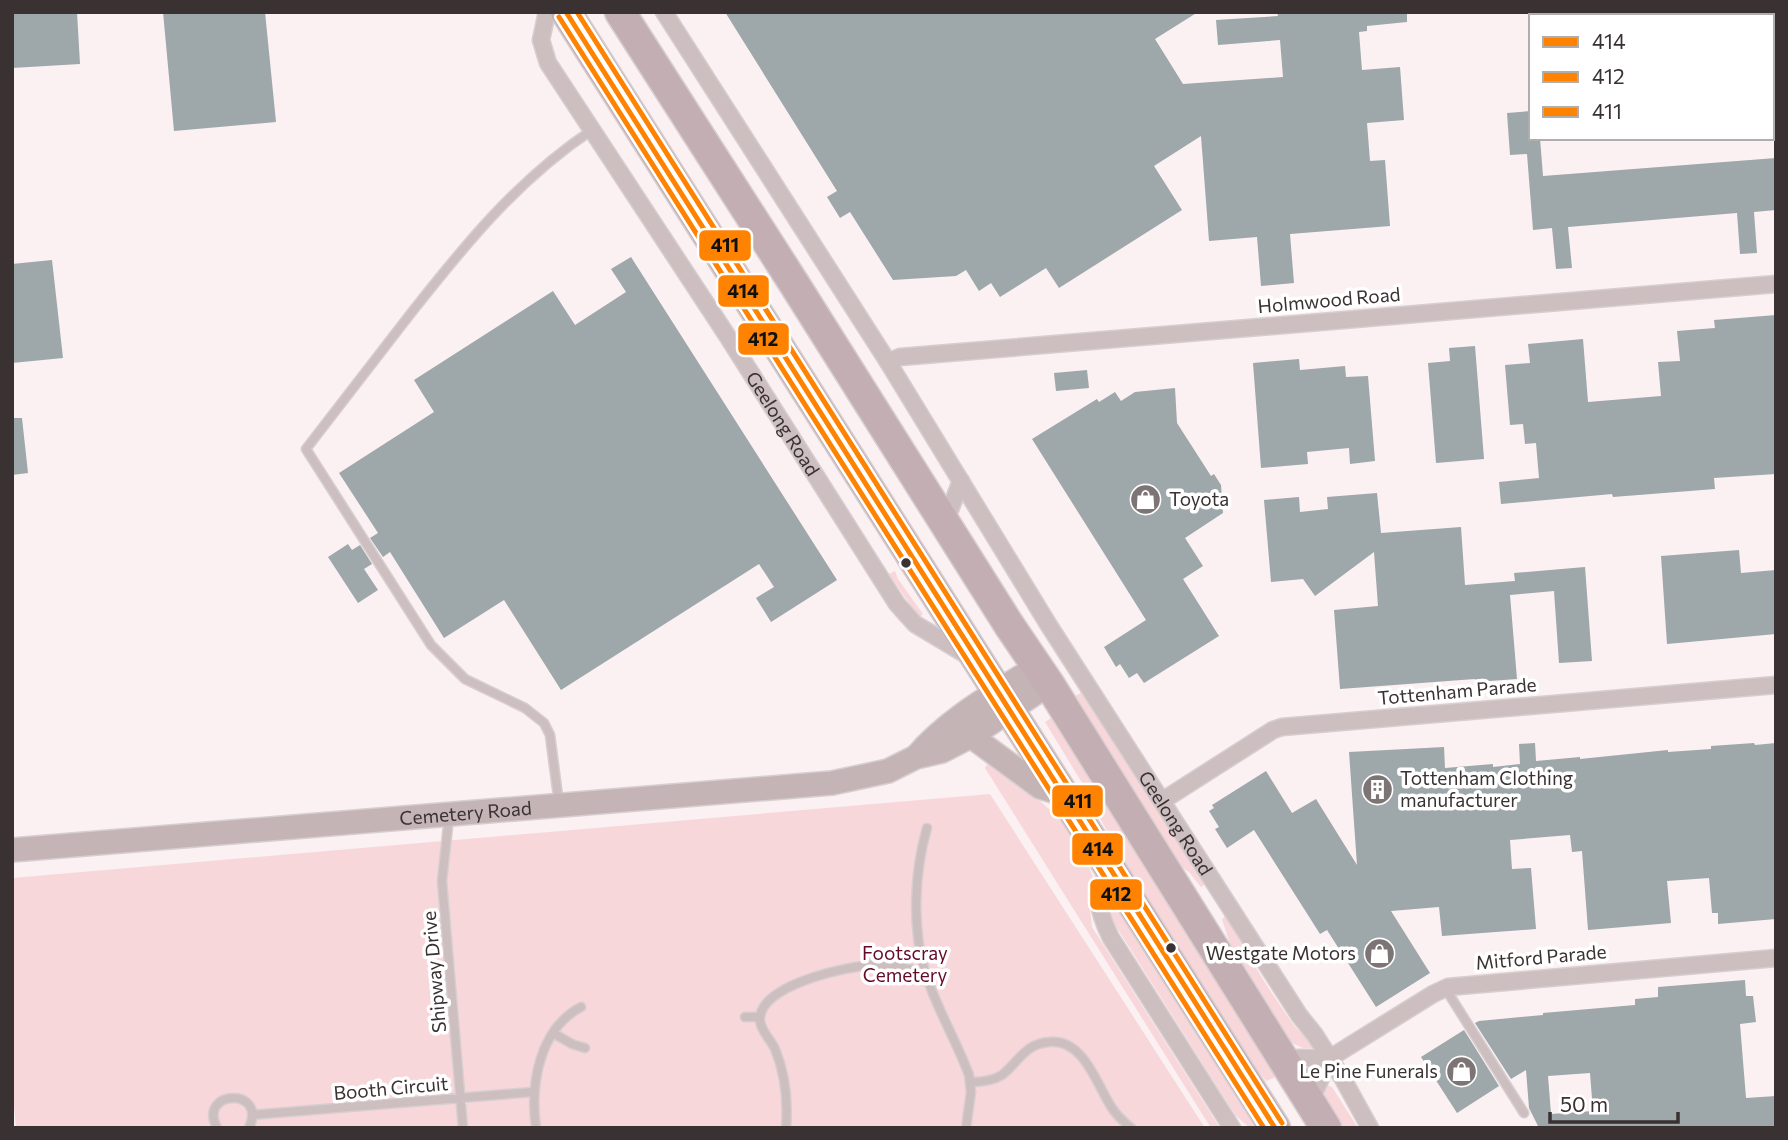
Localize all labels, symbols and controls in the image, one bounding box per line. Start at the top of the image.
legend [1529,14,1774,140]
text: 414 [1592,28,1626,53]
text: 412 [1592,63,1625,88]
text: 411 [1592,98,1622,123]
line badge: 411 [698,229,752,262]
text: 411 [711,233,739,256]
line badge: 414 [717,274,770,308]
text: 414 [727,279,759,302]
street label: Holmwood Road [1257,282,1401,317]
line badge: 412 [737,322,790,356]
text: 412 [748,327,778,350]
street label: Geelong Road [742,367,825,480]
shop icon: Toyota [1129,482,1163,516]
place label: Toyota [1169,487,1229,510]
unlabelled marker [899,556,913,570]
street label: Tottenham Parade [1376,672,1537,709]
street label: Geelong Road [1134,766,1218,879]
place label: Tottenham Clothing manufacturer [1400,766,1573,811]
building icon: Tottenham Clothing manufacturer [1360,772,1394,806]
line badge: 411 [1051,784,1104,818]
text: 411 [1064,789,1092,812]
street label: Cemetery Road [398,796,533,829]
line badge: 414 [1071,832,1124,866]
text: 414 [1082,837,1114,860]
line badge: 412 [1089,878,1143,911]
text: 412 [1101,882,1131,905]
street label: Shipway Drive [417,910,450,1034]
shop icon: Westgate Motors [1362,936,1396,970]
street label: Mitford Parade [1475,939,1607,974]
park label: Footscray Cemetery [862,941,948,986]
unlabelled marker [1164,941,1178,955]
place label: Westgate Motors [1206,941,1356,964]
shop icon: Le Pine Funerals [1444,1054,1478,1088]
place label: Le Pine Funerals [1299,1059,1438,1082]
street label: Booth Circuit [333,1071,449,1104]
scale bar [1550,1080,1678,1124]
text: 50 m [1560,1091,1608,1116]

